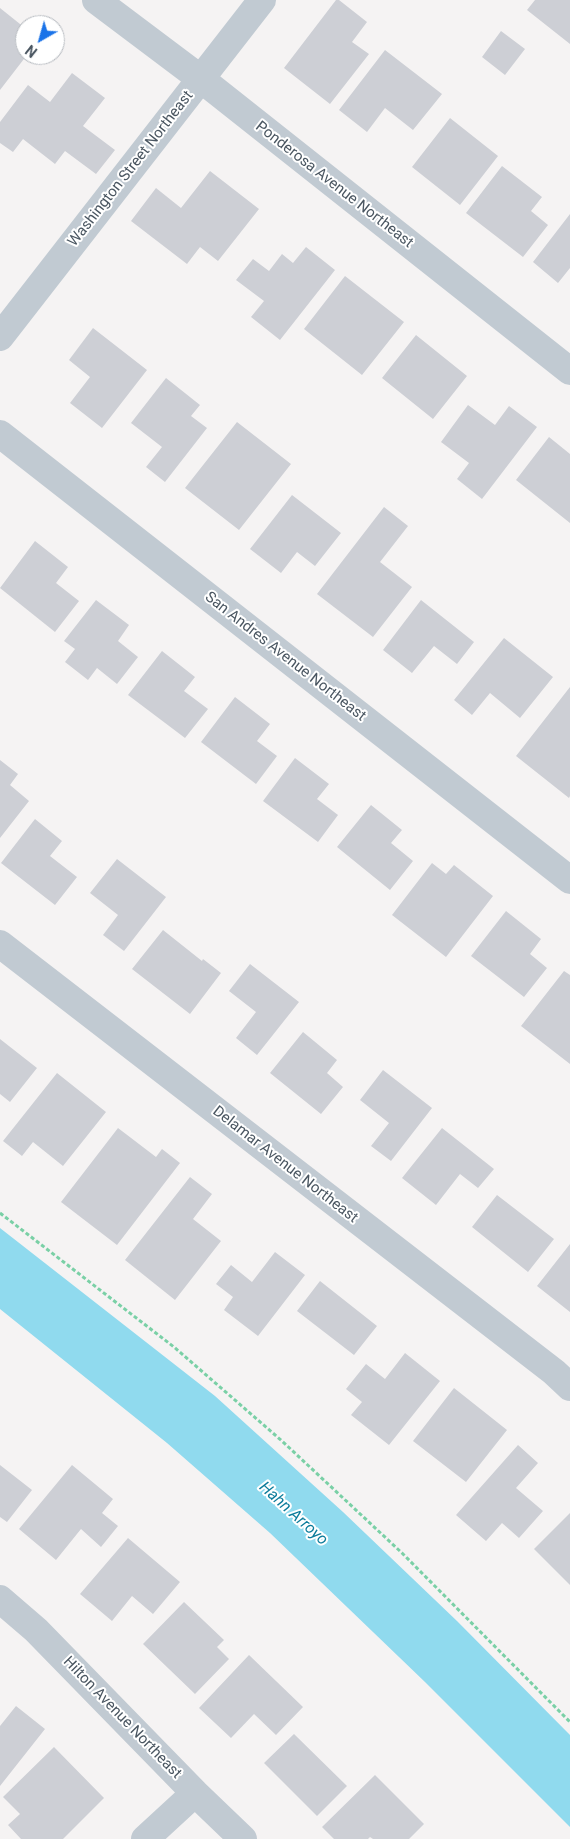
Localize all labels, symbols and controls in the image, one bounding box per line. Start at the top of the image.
north arrow [15,15,65,65]
text: N [23,42,40,60]
street label: Washington Street Northeast [65,87,197,251]
street label: Ponderosa Avenue Northeast [252,118,416,252]
street label: San Andres Avenue Northeast [201,589,369,725]
street label: Delamar Avenue Northeast [209,1103,361,1227]
water label: Hahn Arroyo [255,1478,331,1550]
street label: Hilton Avenue Northeast [59,1653,185,1783]

